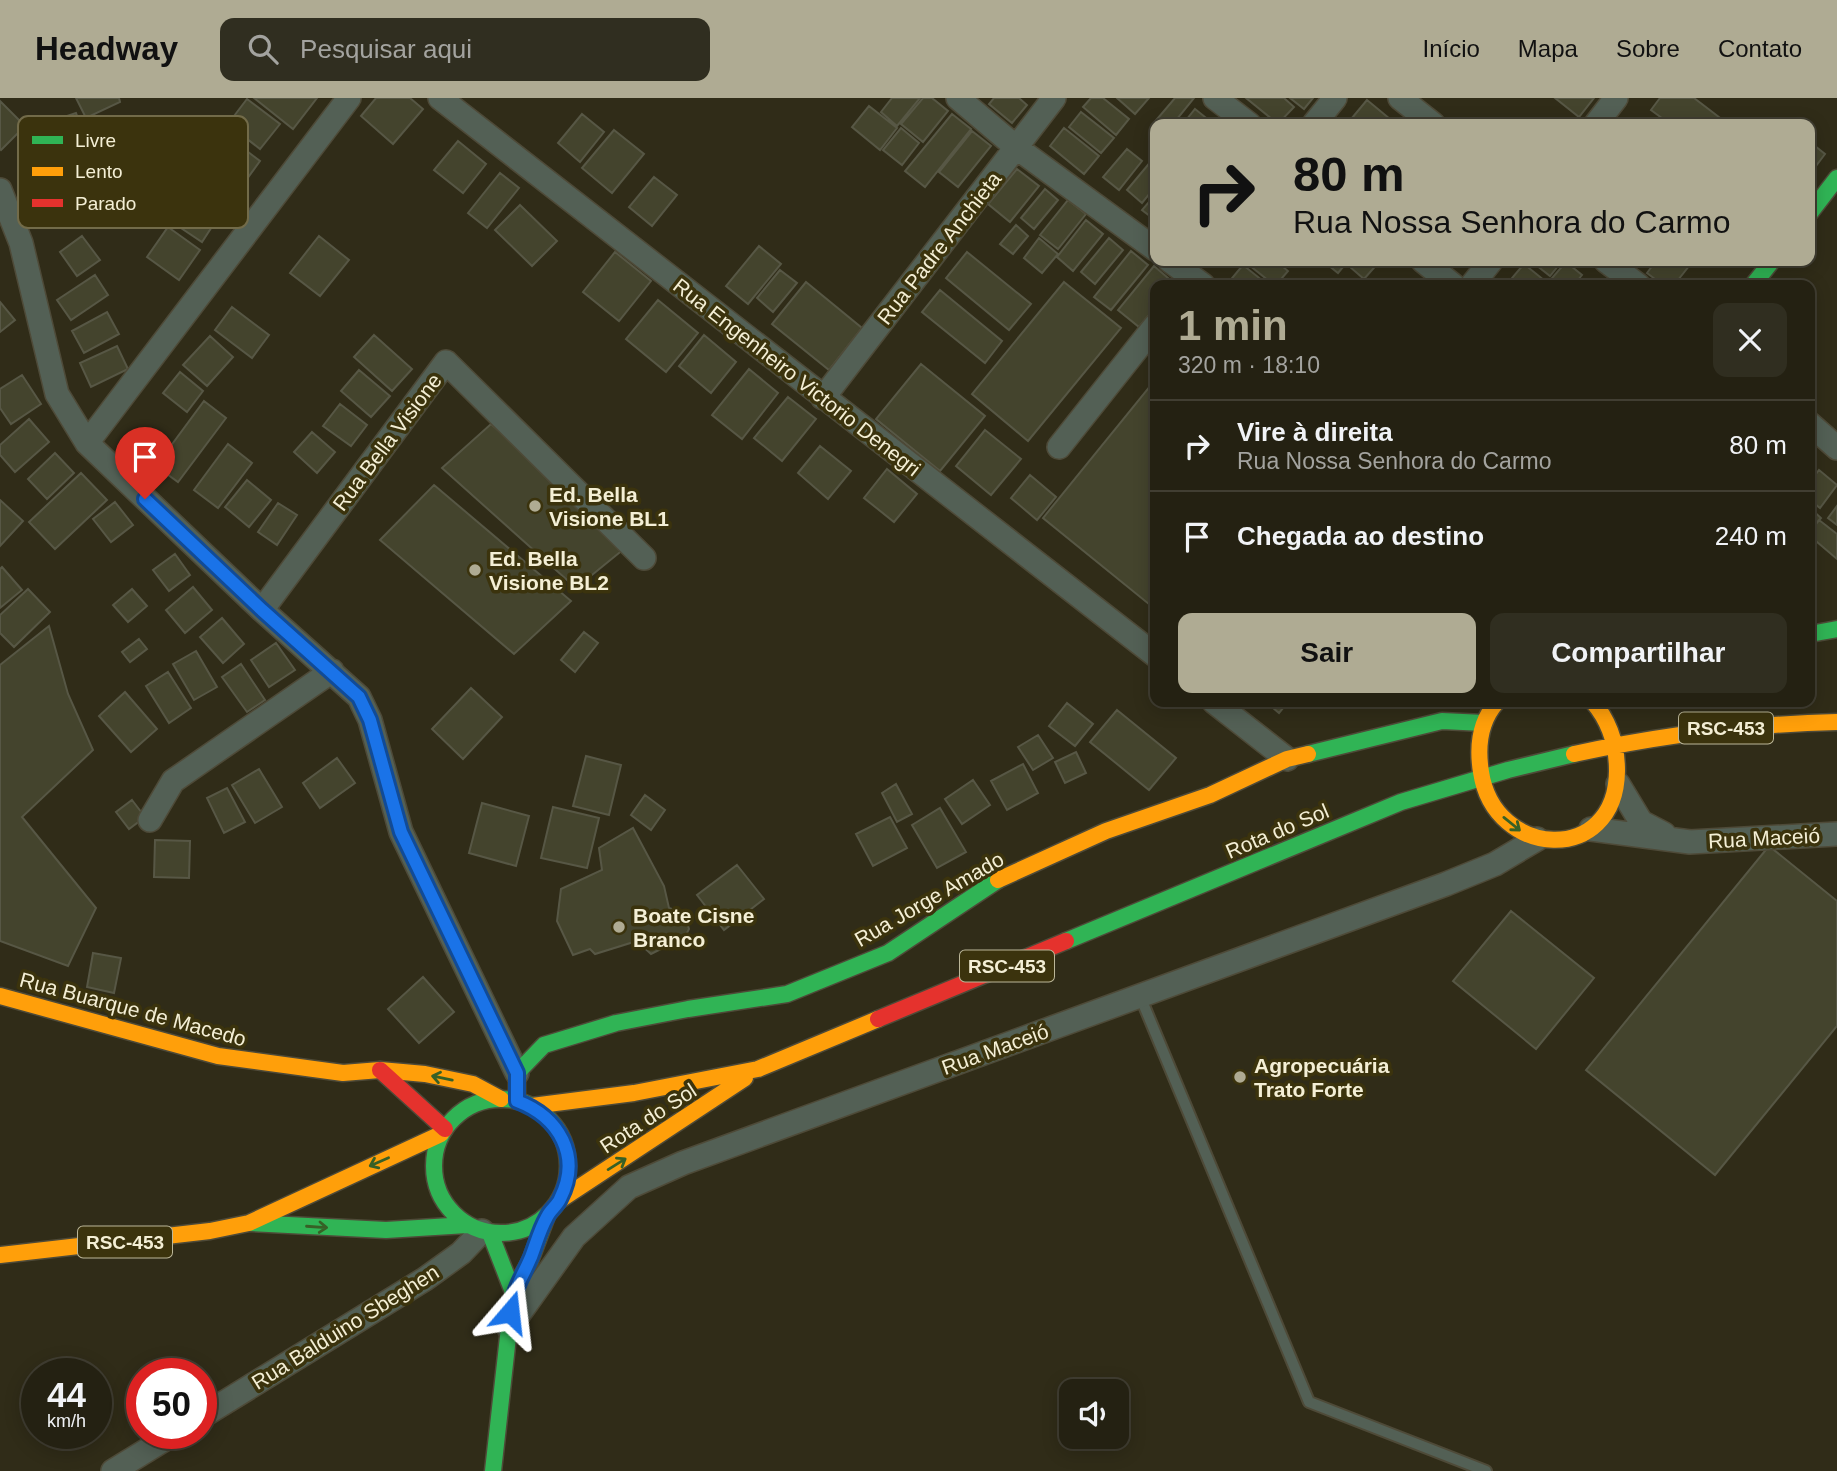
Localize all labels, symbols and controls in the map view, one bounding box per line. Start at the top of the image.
search box [220,18,710,81]
text: Headway [35,30,178,67]
icon: search [244,30,282,68]
text: Pesquisar aqui [300,34,472,64]
text: Início [1422,35,1480,62]
text: Mapa [1518,35,1578,62]
text: Sobre [1616,35,1680,62]
text: Contato [1718,35,1802,62]
legend [18,116,248,228]
text: Livre [75,130,116,151]
icon: right [1178,147,1269,238]
text: 80 m [1293,147,1405,201]
text: Lento [75,161,123,182]
street label: Rua Padre Anchieta [872,167,1006,329]
text: Parado [75,193,136,214]
text: Rua Nossa Senhora do Carmo [1293,204,1731,240]
street label: Rua Engenheiro Victorio Denegri [669,274,925,480]
text: 1 min [1178,302,1288,349]
button: close [1713,303,1787,377]
text: 320 m · 18:10 [1178,352,1320,378]
street label: Rua Bella Visione [328,369,446,515]
text: Vire à direita [1237,417,1393,447]
pin [115,427,175,499]
icon: right [1178,427,1216,465]
text: 80 m [1729,430,1787,460]
icon: arrive [126,438,164,476]
text: Rua Nossa Senhora do Carmo [1237,448,1552,474]
place label: Ed. Bella Visione BL1 [549,483,669,530]
marker: Ed. Bella Visione BL1 [527,498,543,514]
icon: arrive [1178,518,1216,556]
text: Chegada ao destino [1237,521,1484,551]
text: 240 m [1715,521,1787,551]
place label: Ed. Bella Visione BL2 [489,547,609,594]
marker: Ed. Bella Visione BL2 [467,562,483,578]
button: Sair [1178,613,1476,693]
button: Compartilhar [1490,613,1787,693]
road number: RSC-453 [1679,712,1773,744]
street label: Rota do Sol [1222,799,1332,863]
one-way arrow [1503,815,1521,831]
street label: Rua Maceió [1707,824,1821,852]
street label: Rua Jorge Amado [850,847,1008,951]
place label: Boate Cisne Branco [633,904,754,951]
marker: Boate Cisne Branco [611,919,627,935]
road number: RSC-453 [960,950,1054,982]
street label: Rua Buarque de Macedo [17,968,249,1050]
street label: Rua Maceió [938,1019,1052,1079]
place label: Agropecuária Trato Forte [1254,1054,1390,1101]
marker: Agropecuária Trato Forte [1232,1069,1248,1085]
one-way arrow [431,1070,454,1084]
street label: Rota do Sol [596,1078,700,1158]
one-way arrow [369,1156,390,1169]
one-way arrow [607,1156,627,1170]
one-way arrow [306,1221,329,1234]
road number: RSC-453 [78,1226,172,1258]
street label: Rua Balduino Sbeghen [247,1260,443,1394]
position arrow [473,1275,547,1349]
speed limit sign: 50 [126,1358,217,1449]
text: 44 [47,1375,86,1414]
map controls [1059,1379,1129,1449]
button: sound [1059,1379,1129,1449]
text: km/h [47,1411,86,1431]

